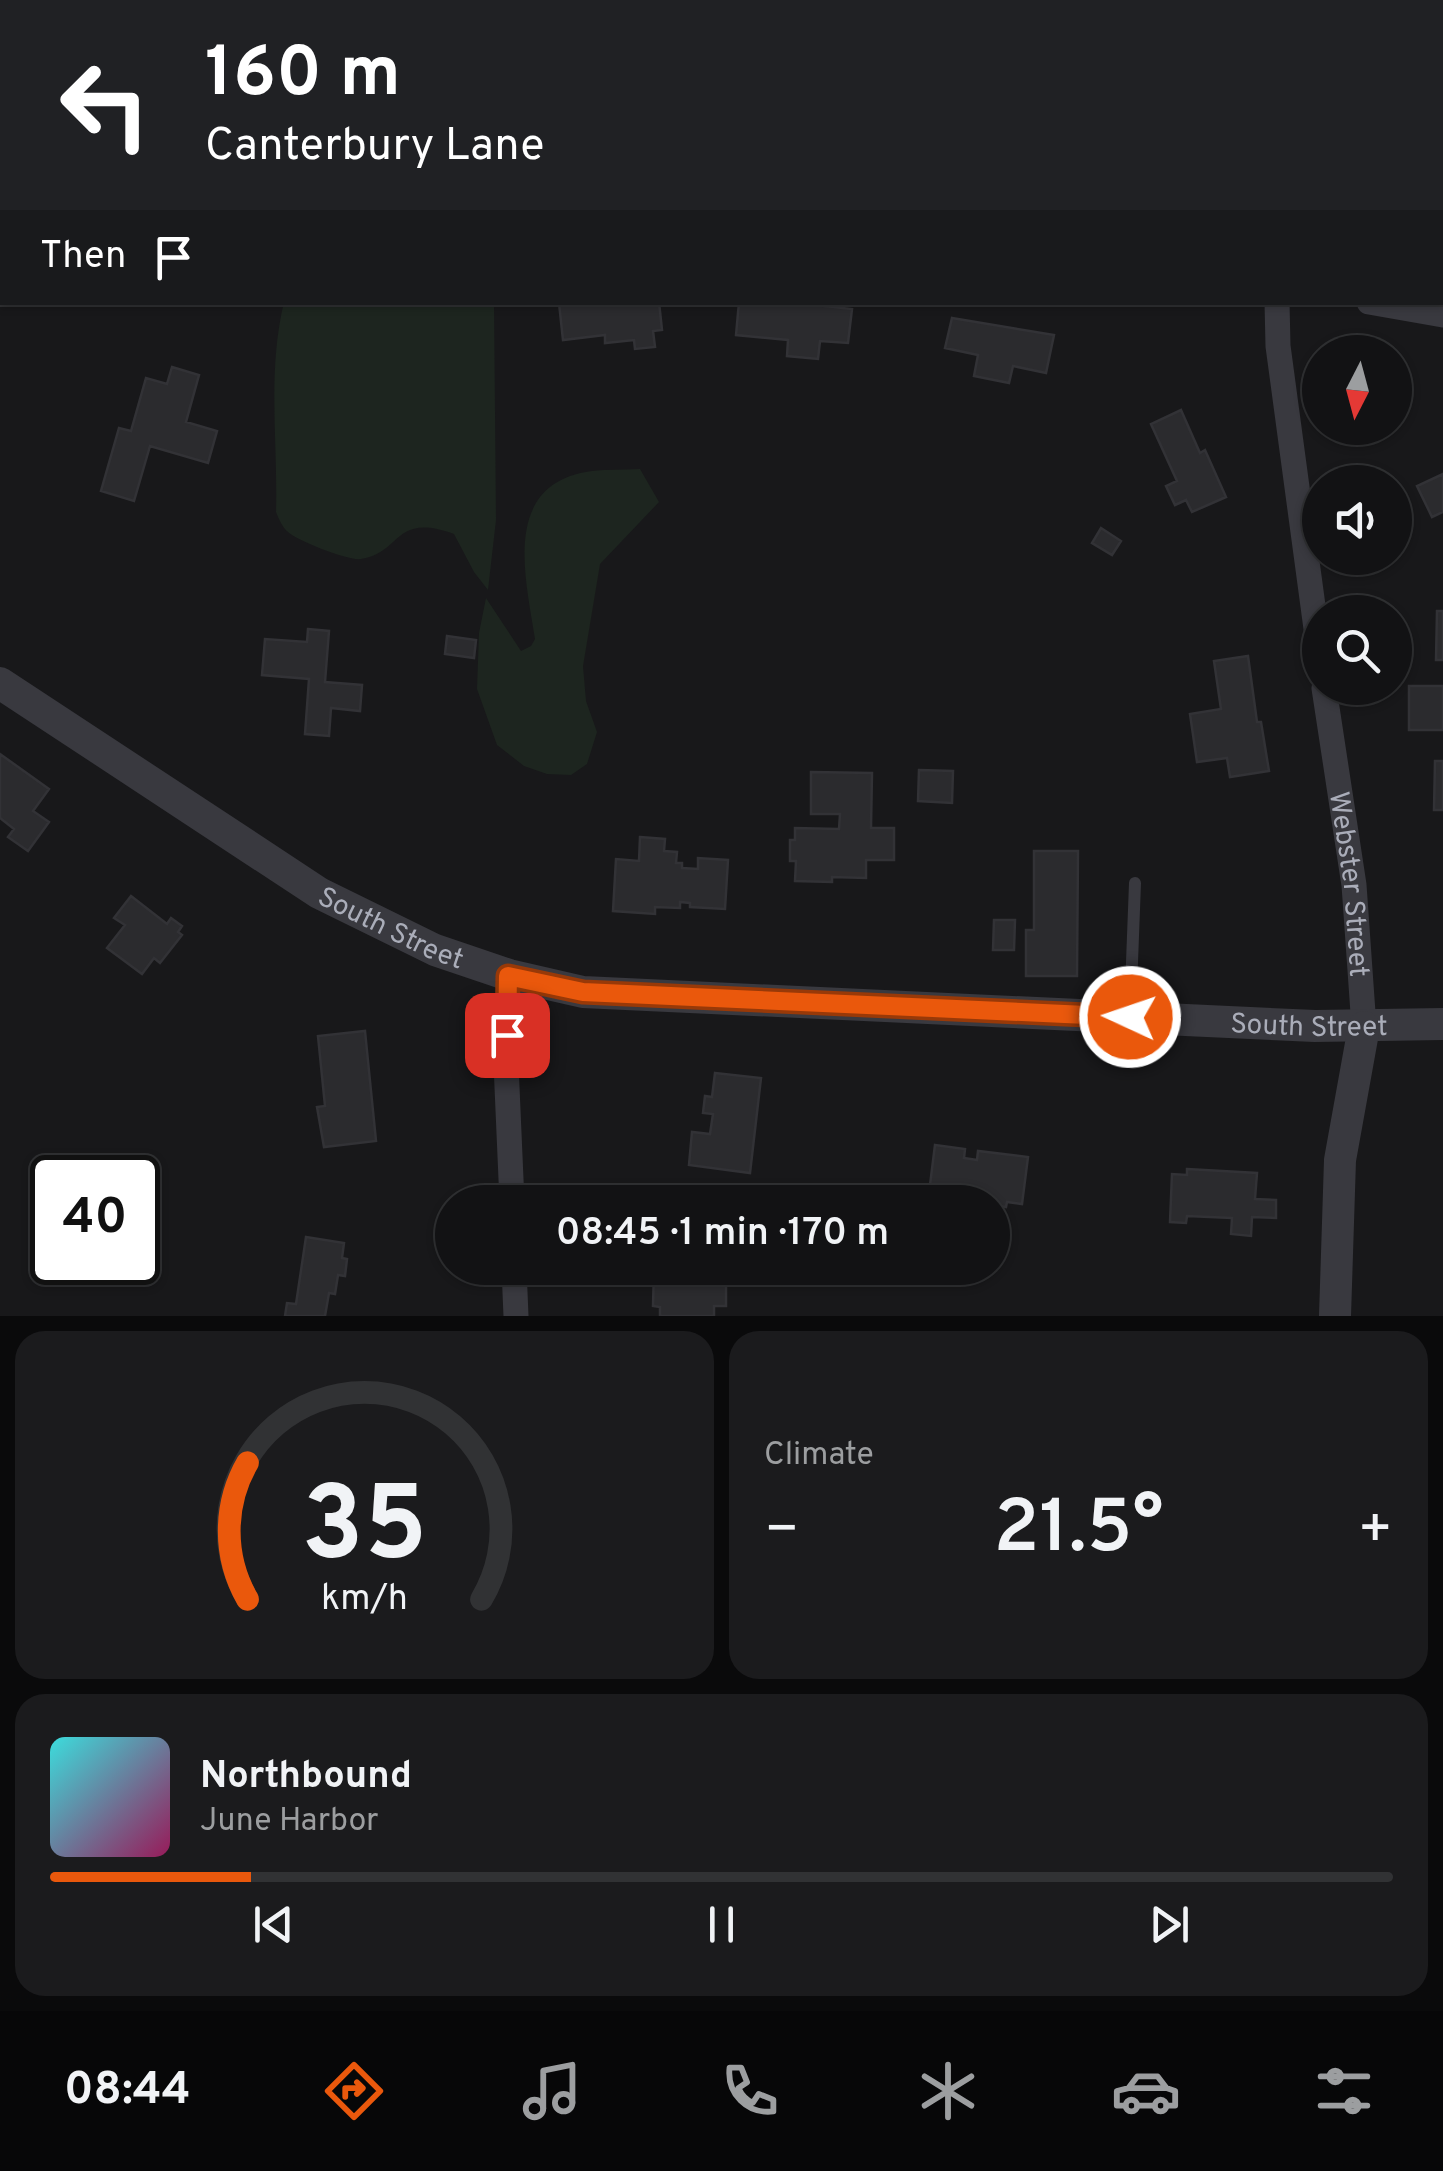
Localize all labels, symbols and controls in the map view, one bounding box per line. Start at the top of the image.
text: 160 m [205,32,401,121]
icon: left [40,40,170,170]
text: Canterbury Lane [205,119,544,176]
icon: arrive [146,230,201,285]
text: Then [40,233,126,282]
north arrow [1302,335,1412,445]
map controls [1302,335,1412,705]
button: sound [1302,465,1412,575]
button: search [1302,595,1412,705]
street label: Webster Street [1319,789,1375,978]
street label: South Street [311,880,468,979]
position arrow [1078,965,1182,1069]
pin [465,993,550,1078]
street label: South Street [1230,1007,1388,1047]
icon: arrive [480,1008,535,1063]
speed limit sign: 40 [30,1155,160,1285]
text: 08:45 · 1 min · 170 m [556,1210,889,1259]
text: Climate [764,1436,874,1476]
text: 35 [302,1465,427,1597]
text: 21.5° [993,1484,1164,1579]
text: − [764,1497,799,1567]
text: + [1358,1497,1393,1567]
text: km/h [321,1577,408,1623]
text: Northbound [200,1753,412,1802]
text: June Harbor [200,1802,379,1842]
icon: previous [246,1897,301,1952]
icon: pause [694,1897,749,1952]
icon: next [1142,1897,1197,1952]
icon: directions [319,2056,389,2126]
icon: music [517,2056,587,2126]
icon: phone [715,2056,785,2126]
icon: climate [913,2056,983,2126]
icon: car [1111,2056,1181,2126]
icon: filters [1309,2056,1379,2126]
text: 08:44 [64,2063,191,2120]

